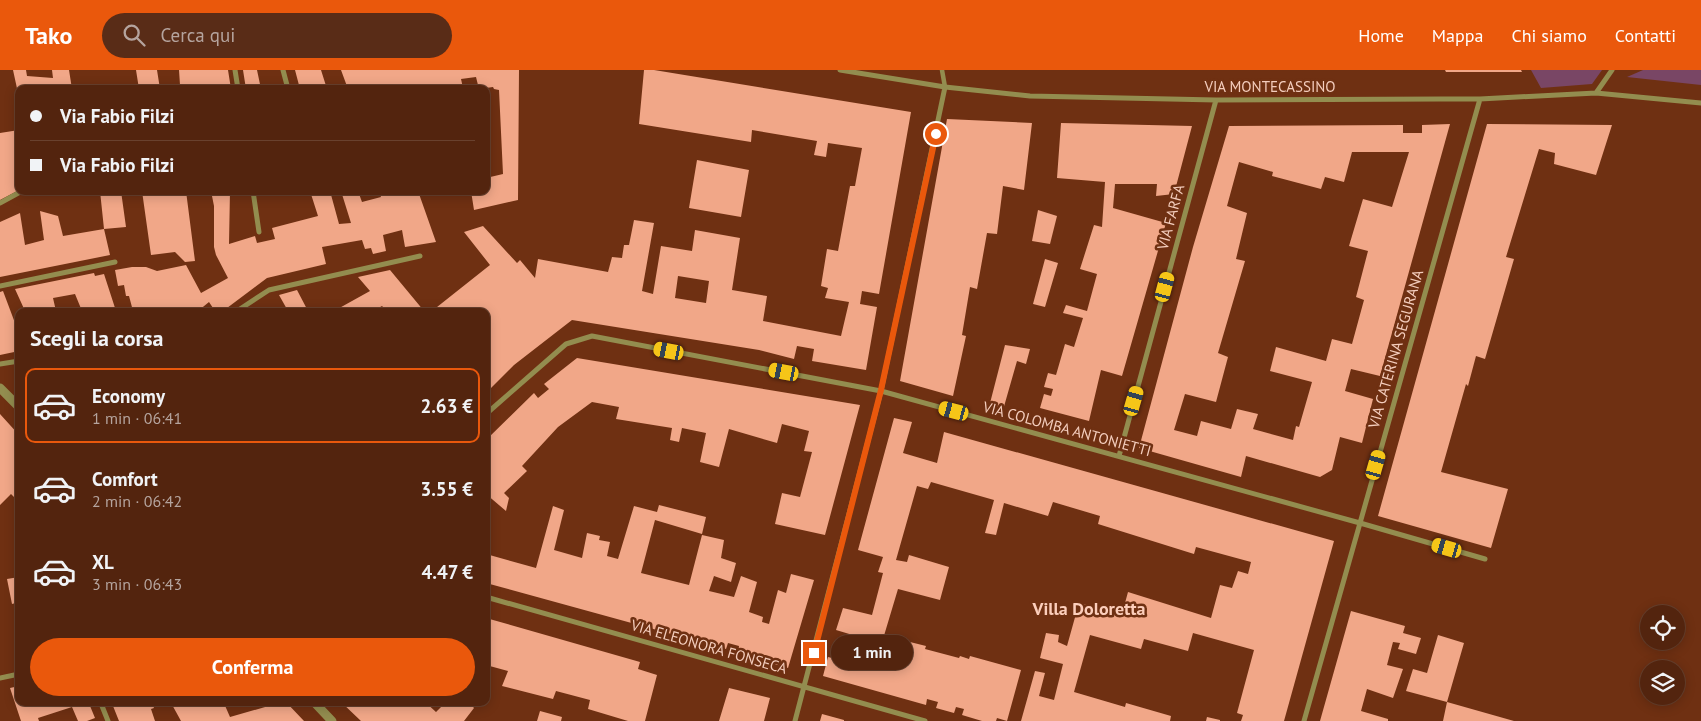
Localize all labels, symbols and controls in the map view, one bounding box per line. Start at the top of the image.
search box [102,13,452,58]
text: Tako [25,20,72,51]
icon: search [120,21,148,49]
text: Cerca qui [160,23,235,47]
text: Home [1358,24,1404,47]
text: Mappa [1432,24,1483,47]
text: Chi siamo [1511,24,1587,47]
text: Contatti [1615,24,1676,47]
street label: VIA MONTECASSINO [1203,77,1336,96]
text: Via Fabio Filzi [60,104,174,128]
route start [925,123,947,145]
text: Via Fabio Filzi [60,153,174,177]
street label: VIA FARFA [1152,182,1188,253]
street label: VIA CATERINA SEGURANA [1364,267,1427,431]
car [1153,271,1176,303]
text: Scegli la corsa [30,324,163,352]
car [652,341,685,361]
car [767,362,800,382]
icon: car [32,383,77,428]
text: Economy [92,384,165,408]
car [1122,385,1145,417]
text: 2.63 € [420,394,473,418]
street label: VIA COLOMBA ANTONIETTI [980,397,1153,460]
car [937,400,970,422]
text: 1 min · 06:41 [92,408,182,428]
car [1364,449,1387,481]
icon: car [32,466,77,511]
text: Comfort [92,467,158,491]
text: 3.55 € [420,477,473,501]
text: 2 min · 06:42 [92,491,182,511]
car [1430,537,1463,559]
icon: car [32,549,77,594]
text: XL [92,550,114,574]
text: 4.47 € [421,560,473,584]
text: 3 min · 06:43 [92,574,182,594]
district label: Villa Doloretta [1032,597,1145,620]
map controls [1640,605,1685,705]
button: locate [1640,605,1685,650]
street label: VIA ELEONORA FONSECA [628,615,789,678]
callout: 1 min [832,636,914,670]
button: Conferma [30,638,475,696]
route end [803,642,825,664]
text: 1 min [852,642,892,662]
button: layers [1640,660,1685,705]

